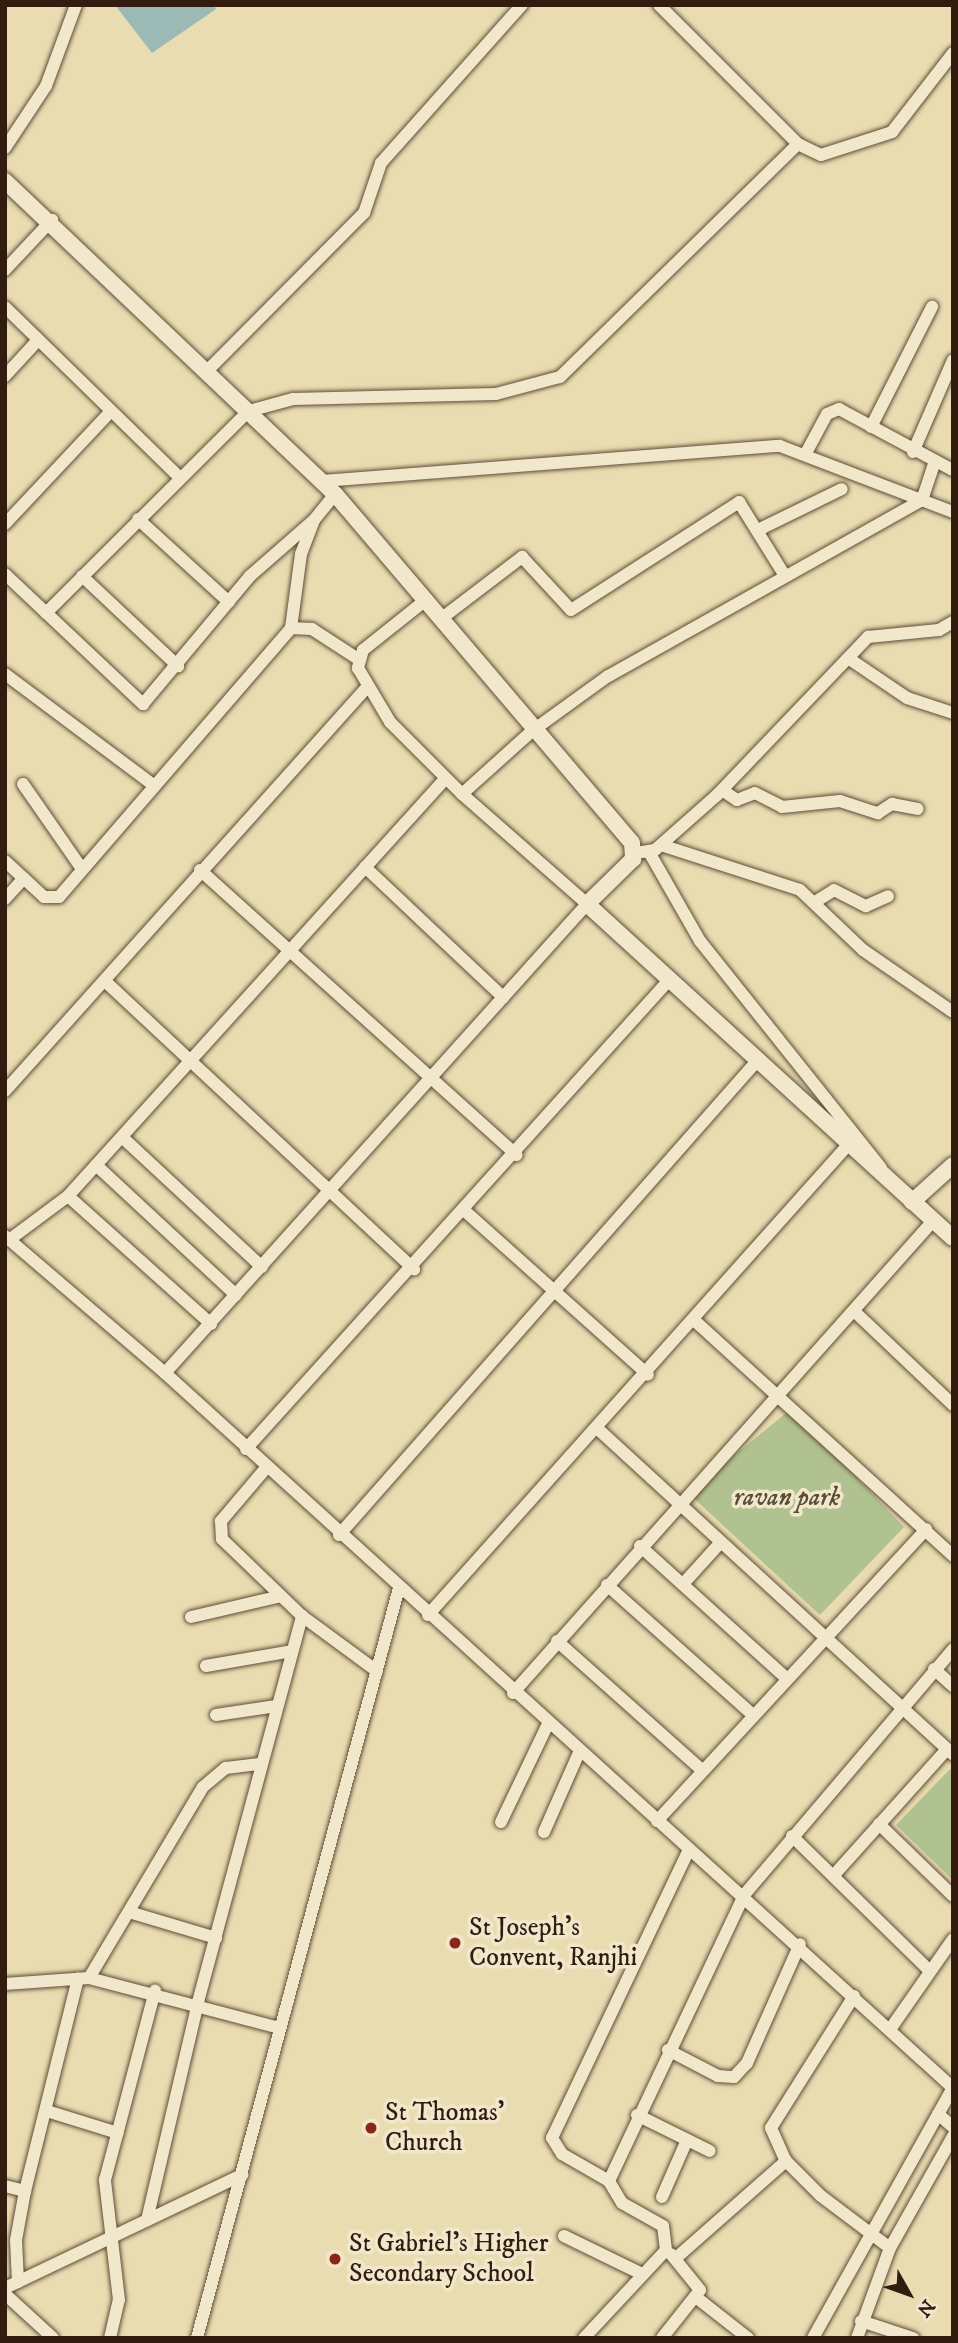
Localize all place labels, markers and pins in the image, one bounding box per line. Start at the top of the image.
place label: St Joseph's Convent, Ranjhi [469,1912,637,1974]
marker: St Joseph's Convent, Ranjhi [447,1935,463,1951]
place label: St Thomas' Church [385,2097,504,2158]
marker: St Thomas' Church [363,2120,379,2136]
place label: St Gabriel's Higher Secondary School [349,2228,549,2290]
marker: St Gabriel's Higher Secondary School [327,2251,343,2267]

